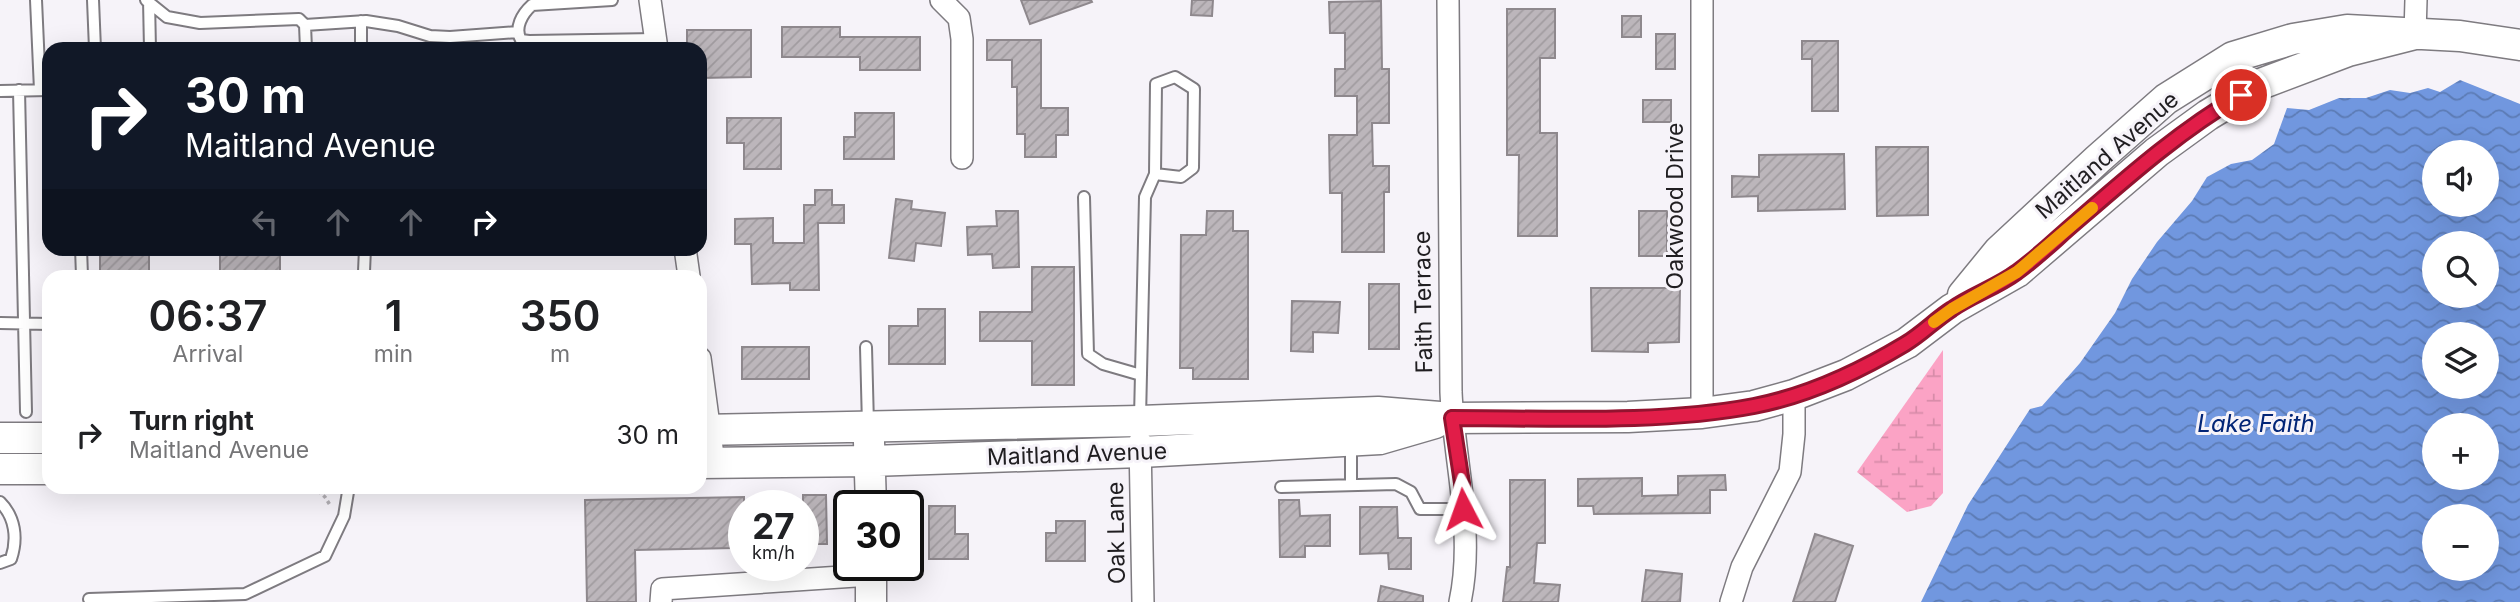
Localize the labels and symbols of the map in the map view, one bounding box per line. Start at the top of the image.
pin [2211,65,2271,125]
street label: Maitland Avenue [2030,85,2184,225]
street label: Oakwood Drive [1661,123,1689,289]
street label: Faith Terrace [1408,230,1438,374]
water label: Lake Faith [2197,409,2315,438]
street label: Maitland Avenue [986,437,1168,471]
position arrow [1426,472,1500,546]
street label: Oak Lane [1101,482,1131,584]
speed limit sign: 30 [833,490,924,581]

